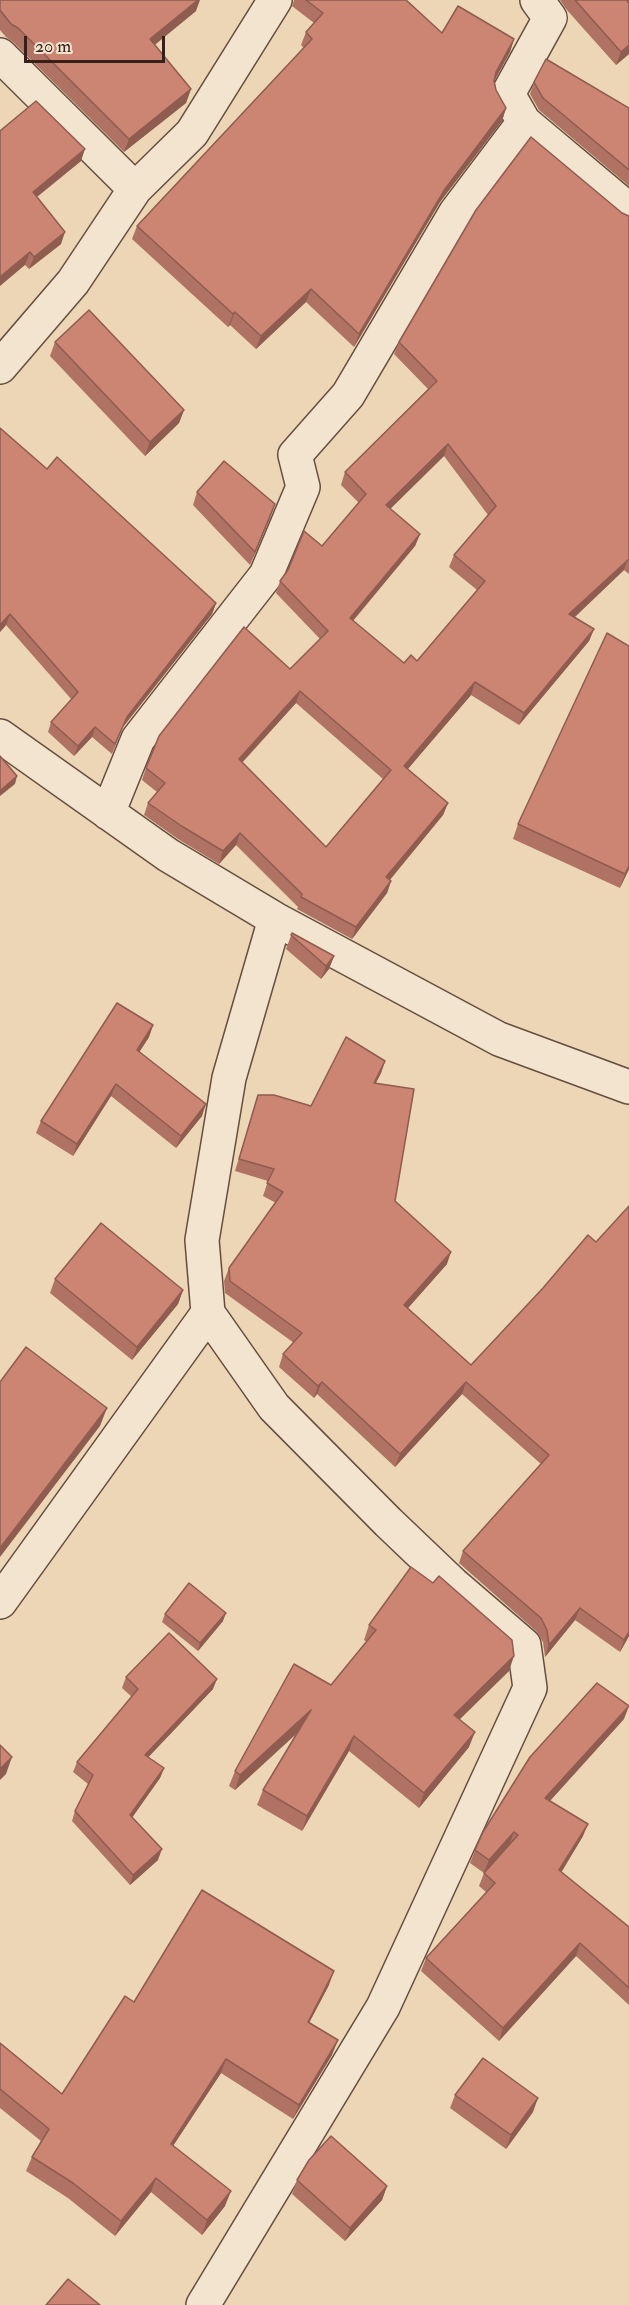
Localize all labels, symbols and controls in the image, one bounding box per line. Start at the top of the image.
scale bar [27,24,168,62]
text: 20 m [35,35,71,58]

